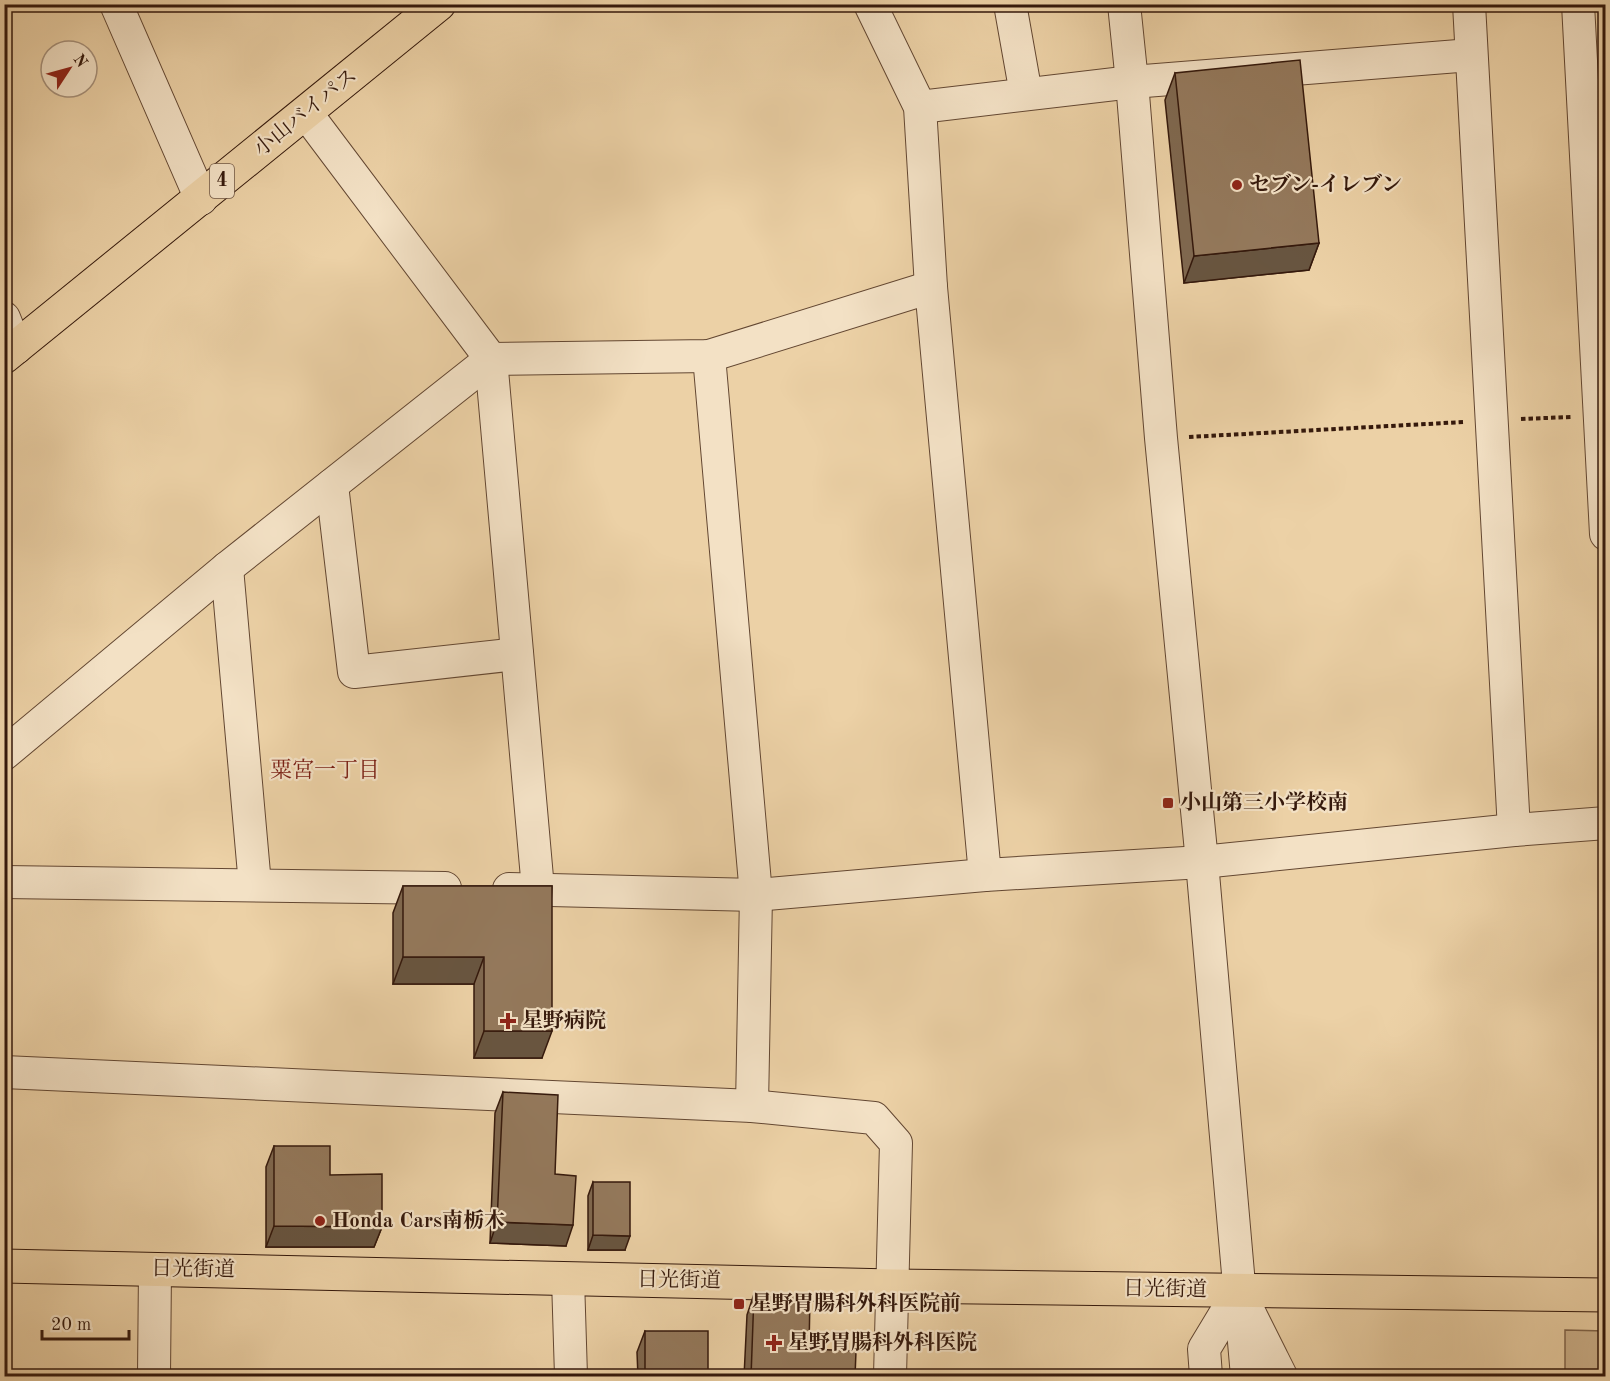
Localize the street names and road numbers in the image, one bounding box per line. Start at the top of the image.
street label: 小山バイパス [249,64,361,161]
road number: 4 [210,164,234,198]
street label: 日光街道 [151,1257,235,1281]
street label: 日光街道 [637,1268,721,1292]
street label: 日光街道 [1123,1277,1207,1301]

